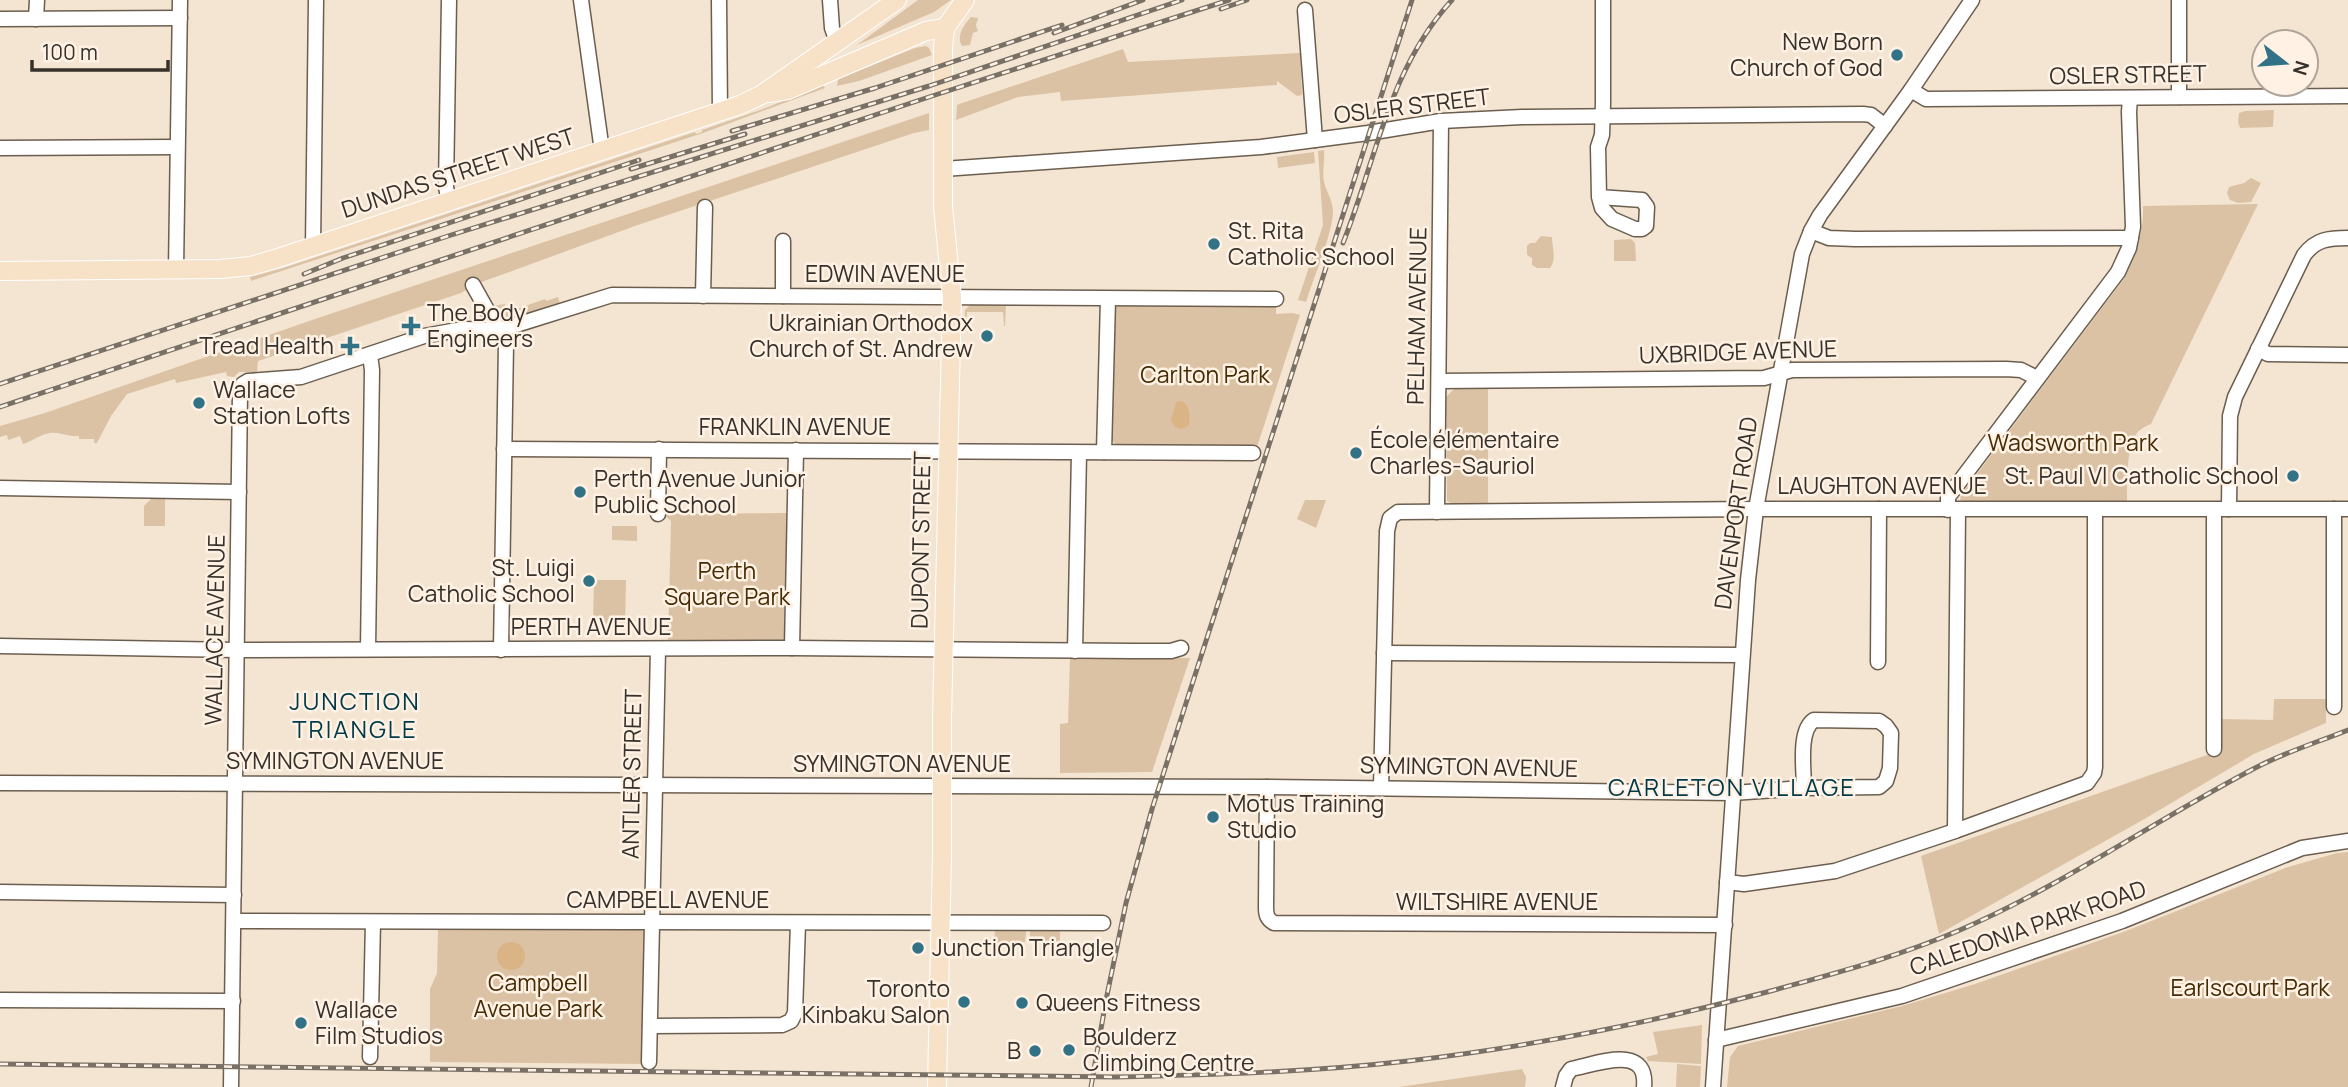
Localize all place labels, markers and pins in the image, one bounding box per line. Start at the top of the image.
place label: New Born Church of God [1730,25,1883,83]
marker: New Born Church of God [1889,47,1905,63]
place label: St. Rita Catholic School [1228,214,1395,272]
marker: St. Rita Catholic School [1206,236,1222,252]
place label: The Body Engineers [427,296,533,354]
place label: Ukrainian Orthodox Church of St. Andrew [750,306,973,364]
marker: The Body Engineers [401,316,421,336]
marker: Ukrainian Orthodox Church of St. Andrew [979,328,995,344]
place label: Tread Health [199,329,334,361]
marker: Tread Health [340,336,360,356]
place label: Wallace Station Lofts [213,373,350,431]
marker: Wallace Station Lofts [191,395,207,411]
place label: École élémentaire Charles-Sauriol [1370,423,1559,481]
marker: École élémentaire Charles-Sauriol [1348,445,1364,461]
place label: St. Paul VI Catholic School [2005,459,2279,491]
place label: Perth Avenue Junior Public School [594,462,806,520]
marker: St. Paul VI Catholic School [2285,468,2301,484]
marker: Perth Avenue Junior Public School [572,484,588,500]
place label: St. Luigi Catholic School [408,551,575,609]
marker: St. Luigi Catholic School [581,573,597,589]
place label: Motus Training Studio [1227,787,1384,845]
marker: Motus Training Studio [1205,809,1221,825]
place label: Junction Triangle [932,931,1114,963]
marker: Junction Triangle [910,940,926,956]
place label: Toronto Kinbaku Salon [802,972,950,1030]
place label: Queens Fitness [1036,986,1201,1018]
place label: Wallace Film Studios [315,993,443,1051]
marker: Toronto Kinbaku Salon [956,994,972,1010]
marker: Queens Fitness [1014,995,1030,1011]
marker: Wallace Film Studios [293,1015,309,1031]
place label: Boulderz Climbing Centre [1083,1020,1255,1078]
place label: B [1007,1034,1021,1066]
marker: Boulderz Climbing Centre [1061,1042,1077,1058]
marker: B [1027,1043,1043,1059]

